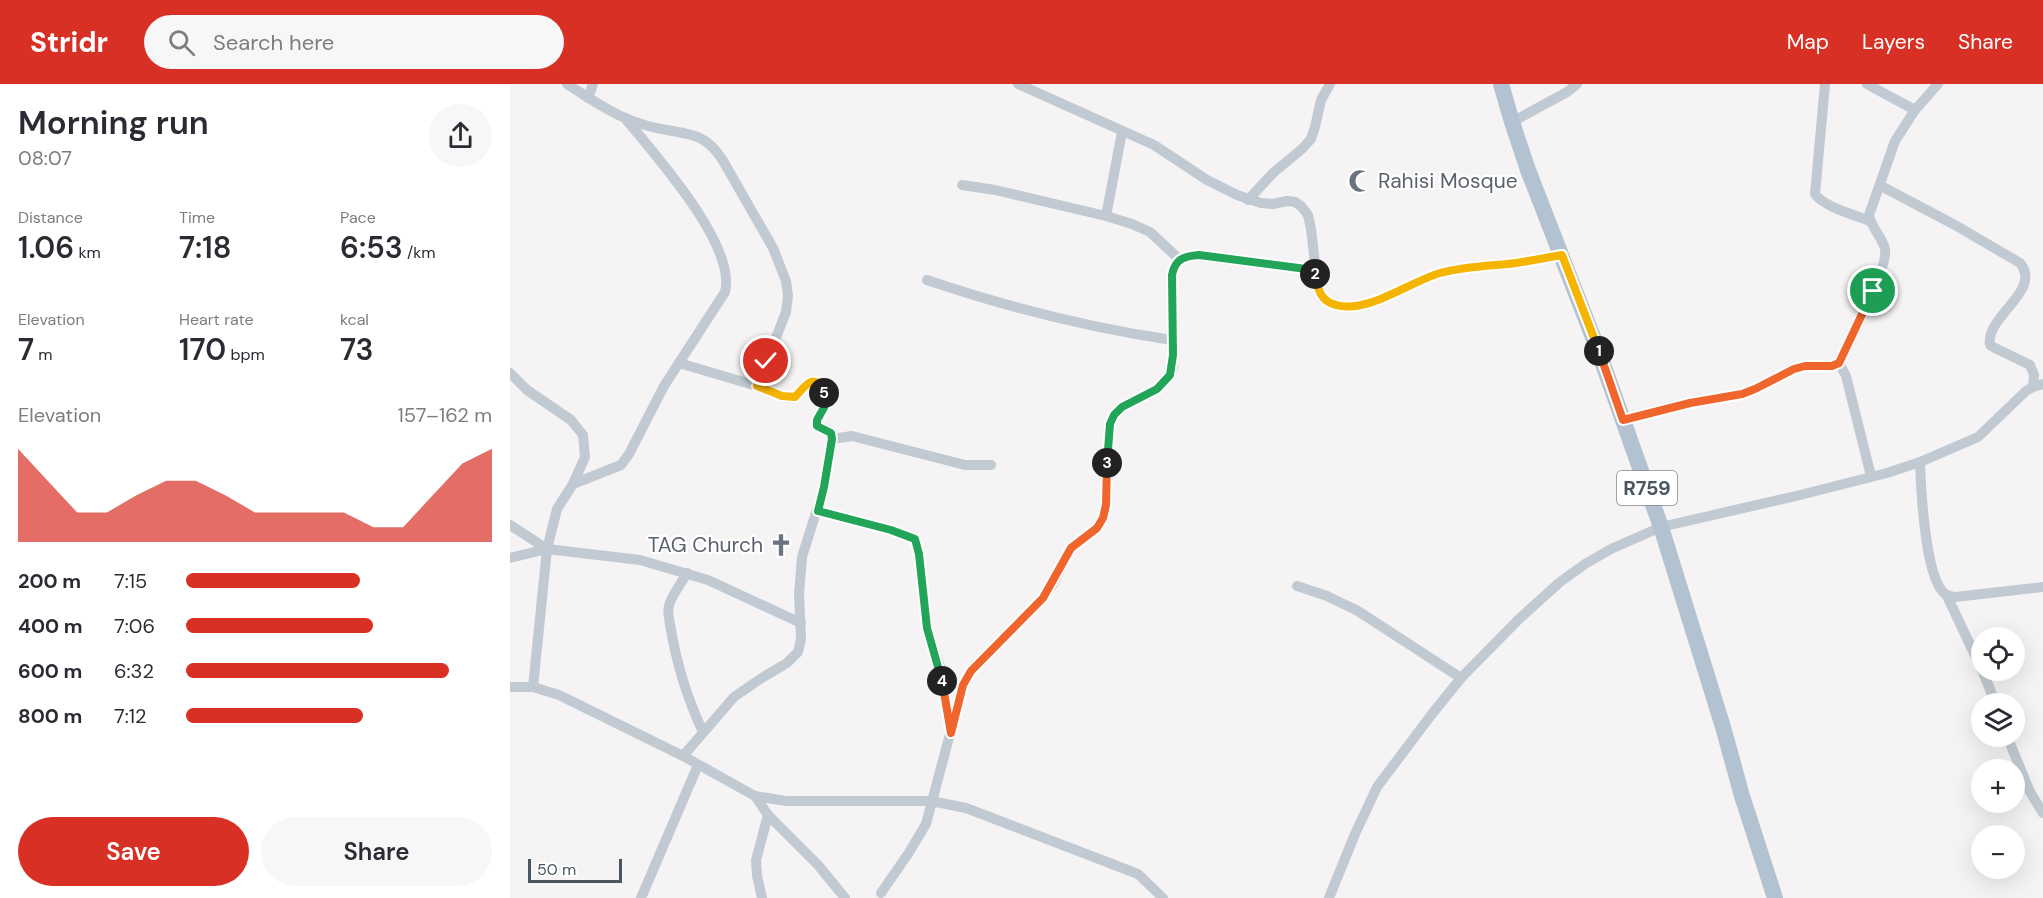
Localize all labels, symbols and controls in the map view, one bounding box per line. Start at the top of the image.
search box [144,15,564,69]
text: Stridr [30,24,108,61]
icon: search [165,26,198,59]
text: Search here [213,28,334,57]
text: Map [1787,28,1829,56]
text: Layers [1862,28,1925,56]
text: Share [1958,28,2013,56]
text: Morning run [18,101,209,144]
button: share [429,104,492,167]
text: 08:07 [18,145,72,171]
place label: Rahisi Mosque [1378,167,1518,195]
mosque icon: Rahisi Mosque [1347,168,1373,194]
text: Distance [18,207,83,228]
text: Time [179,207,215,228]
text: Pace [340,207,376,228]
text: 1.06 [18,228,74,267]
text: 7:18 [179,228,231,267]
text: 6:53 [340,228,403,267]
text: km [74,242,101,263]
text: /km [403,242,436,263]
pin: 2 [1300,259,1330,289]
text: 2 [1310,263,1320,284]
pin [1847,265,1898,316]
icon: arrive [1856,274,1889,307]
text: Elevation [18,309,85,330]
text: Heart rate [179,309,254,330]
text: kcal [340,309,369,330]
text: 7 [18,330,34,369]
text: 170 [179,330,226,369]
text: 73 [340,330,374,369]
pin [740,335,791,386]
pin: 1 [1584,336,1614,366]
text: 1 [1596,340,1602,361]
text: m [34,344,53,365]
text: bpm [226,344,265,365]
icon: check [749,344,782,377]
pin: 5 [809,378,839,408]
text: 5 [819,382,829,403]
text: Elevation [18,402,101,428]
text: 157–162 m [398,402,492,428]
pin: 3 [1092,448,1122,478]
text: 3 [1102,452,1112,473]
road number: R759 [1617,471,1677,505]
place label: TAG Church [648,531,763,559]
church icon: TAG Church [768,532,794,558]
text: 200 m [18,568,81,594]
text: 7:15 [114,568,147,594]
text: 400 m [18,613,83,639]
text: 7:06 [114,613,155,639]
map controls [1971,627,2025,879]
button: locate [1971,627,2025,681]
text: 600 m [18,658,82,684]
text: 6:32 [114,658,154,684]
pin: 4 [927,666,957,696]
text: 4 [937,670,947,691]
button: layers [1971,693,2025,747]
text: 800 m [18,703,82,729]
text: 7:12 [114,703,146,729]
button: + [1971,759,2025,813]
button: Save [18,817,249,886]
button: Share [261,817,492,886]
button: − [1971,825,2025,879]
scale bar [528,856,622,884]
text: 50 m [537,859,576,880]

